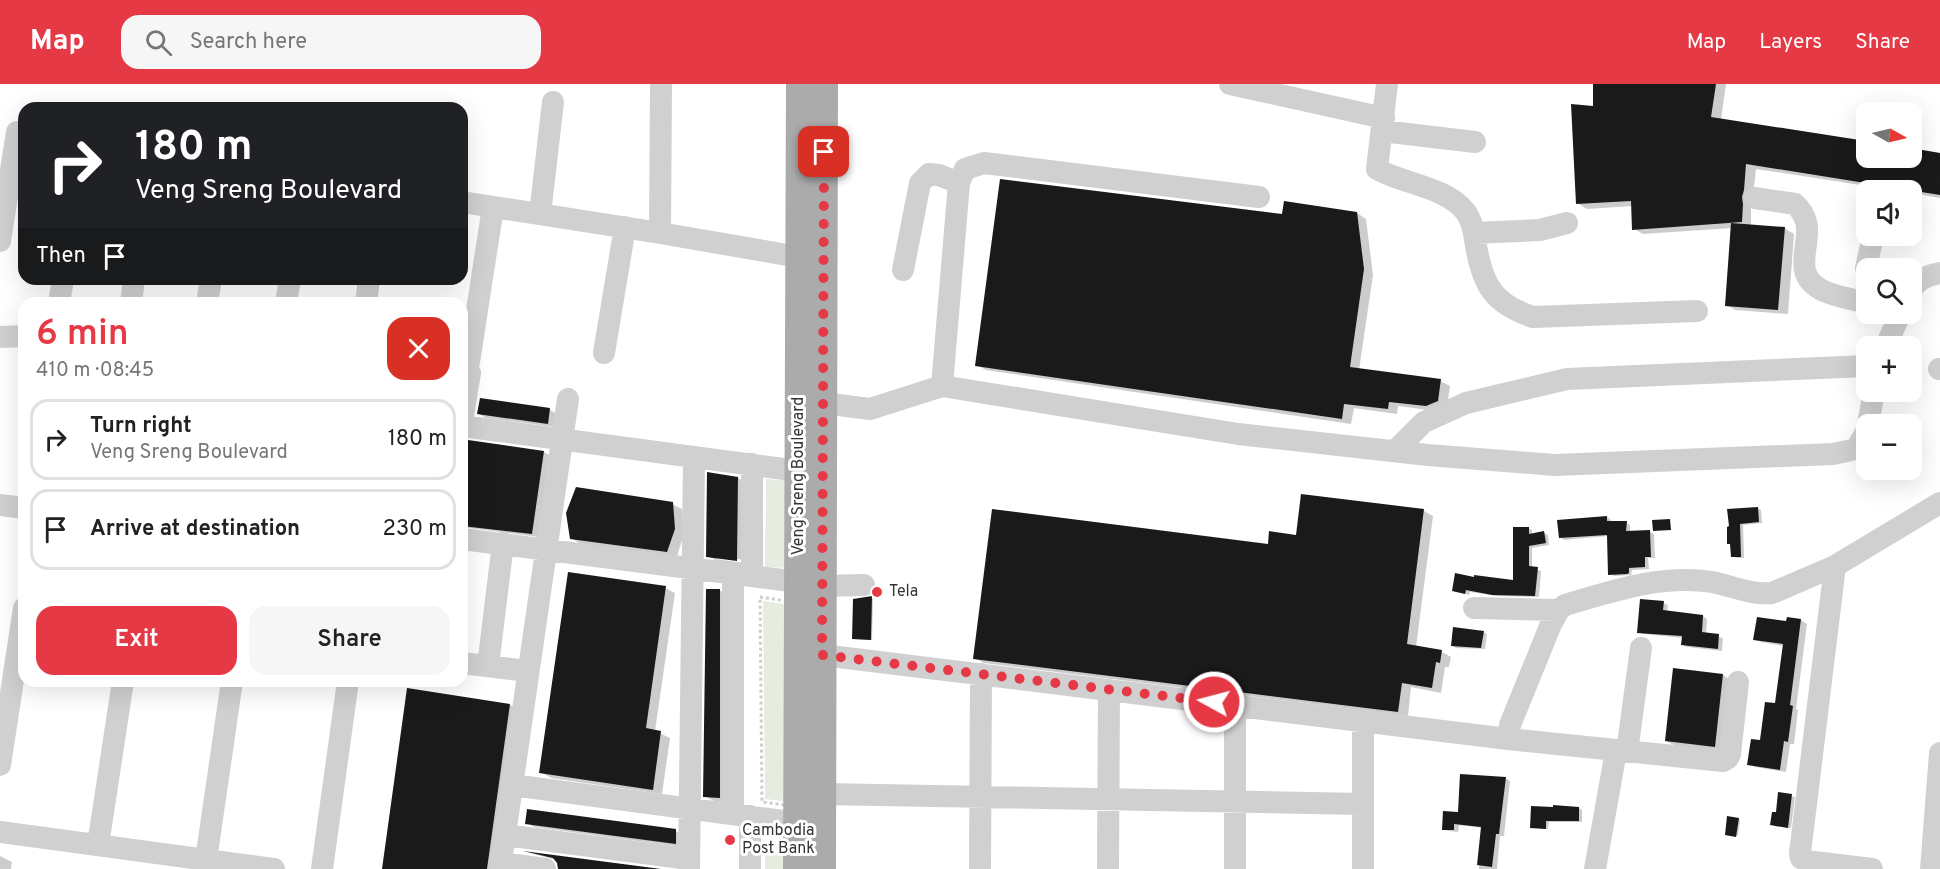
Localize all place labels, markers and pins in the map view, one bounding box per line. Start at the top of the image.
pin [798,126,849,177]
place label: Tela [889,582,918,602]
marker: Tela [870,585,884,599]
place label: Cambodia Post Bank [742,821,815,859]
marker: Cambodia Post Bank [723,833,737,847]

